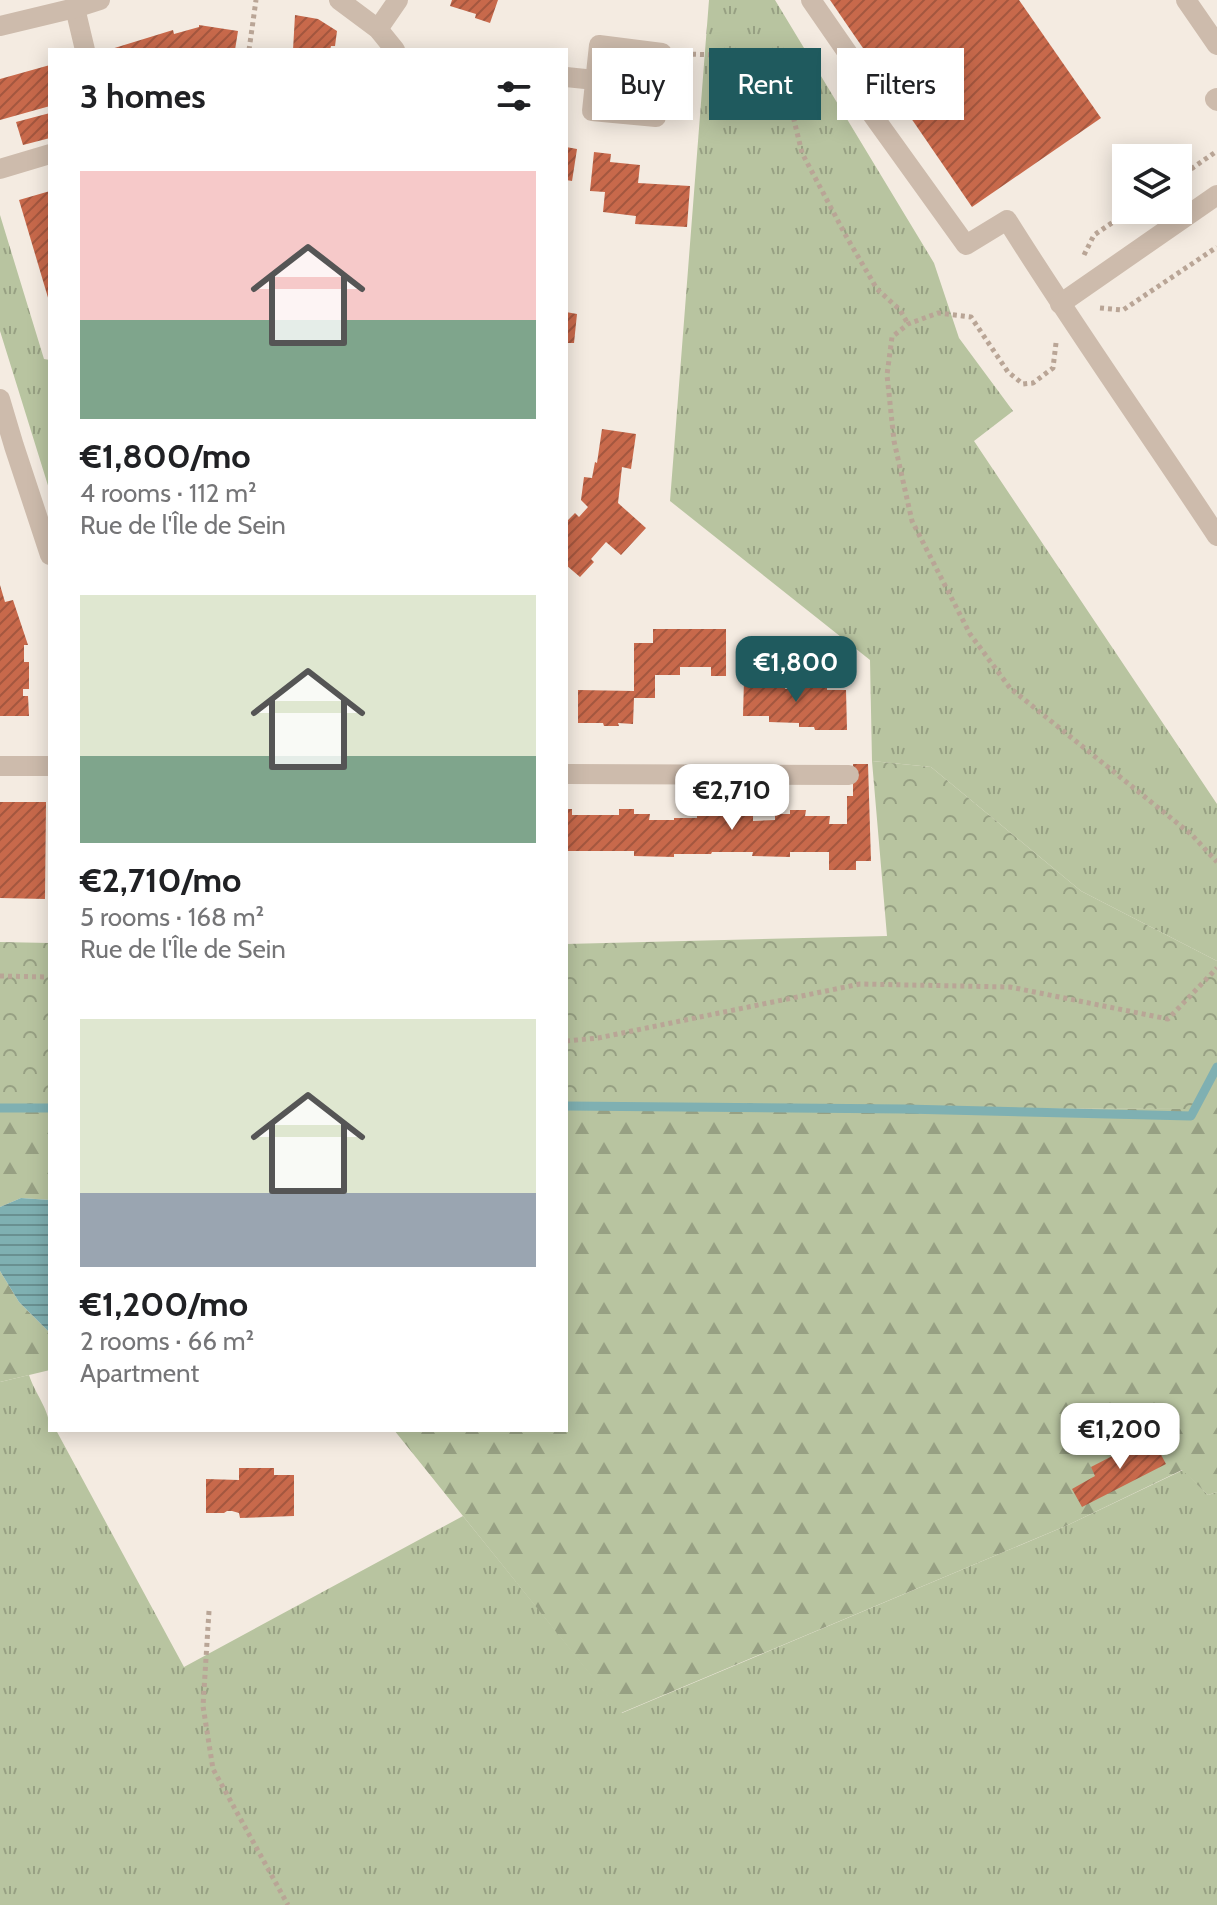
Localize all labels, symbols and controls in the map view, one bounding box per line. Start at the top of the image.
chip: Buy [592,48,693,120]
chip: Rent [709,48,821,120]
chip: Filters [837,48,964,120]
icon: filters [492,74,536,118]
text: 3 homes [80,75,206,117]
map controls [1112,144,1192,224]
button: layers [1112,144,1192,224]
icon: home [236,223,380,367]
text: €1,800/mo [80,435,251,477]
text: 4 rooms · 112 m² [80,477,257,509]
text: Rue de l'Île de Sein [80,509,286,541]
pin: €1,800 [731,636,861,704]
text: €1,800 [754,646,838,678]
icon: home [236,647,380,791]
pin: €2,710 [667,764,797,832]
text: €2,710 [693,774,771,806]
text: €2,710/mo [80,859,241,901]
text: 5 rooms · 168 m² [80,901,264,933]
text: Rue de l'Île de Sein [80,933,286,965]
icon: home [236,1071,380,1215]
text: €1,200/mo [80,1283,248,1325]
text: 2 rooms · 66 m² [80,1325,254,1357]
text: Apartment [80,1357,199,1389]
pin: €1,200 [1055,1403,1185,1471]
text: €1,200 [1079,1413,1161,1445]

